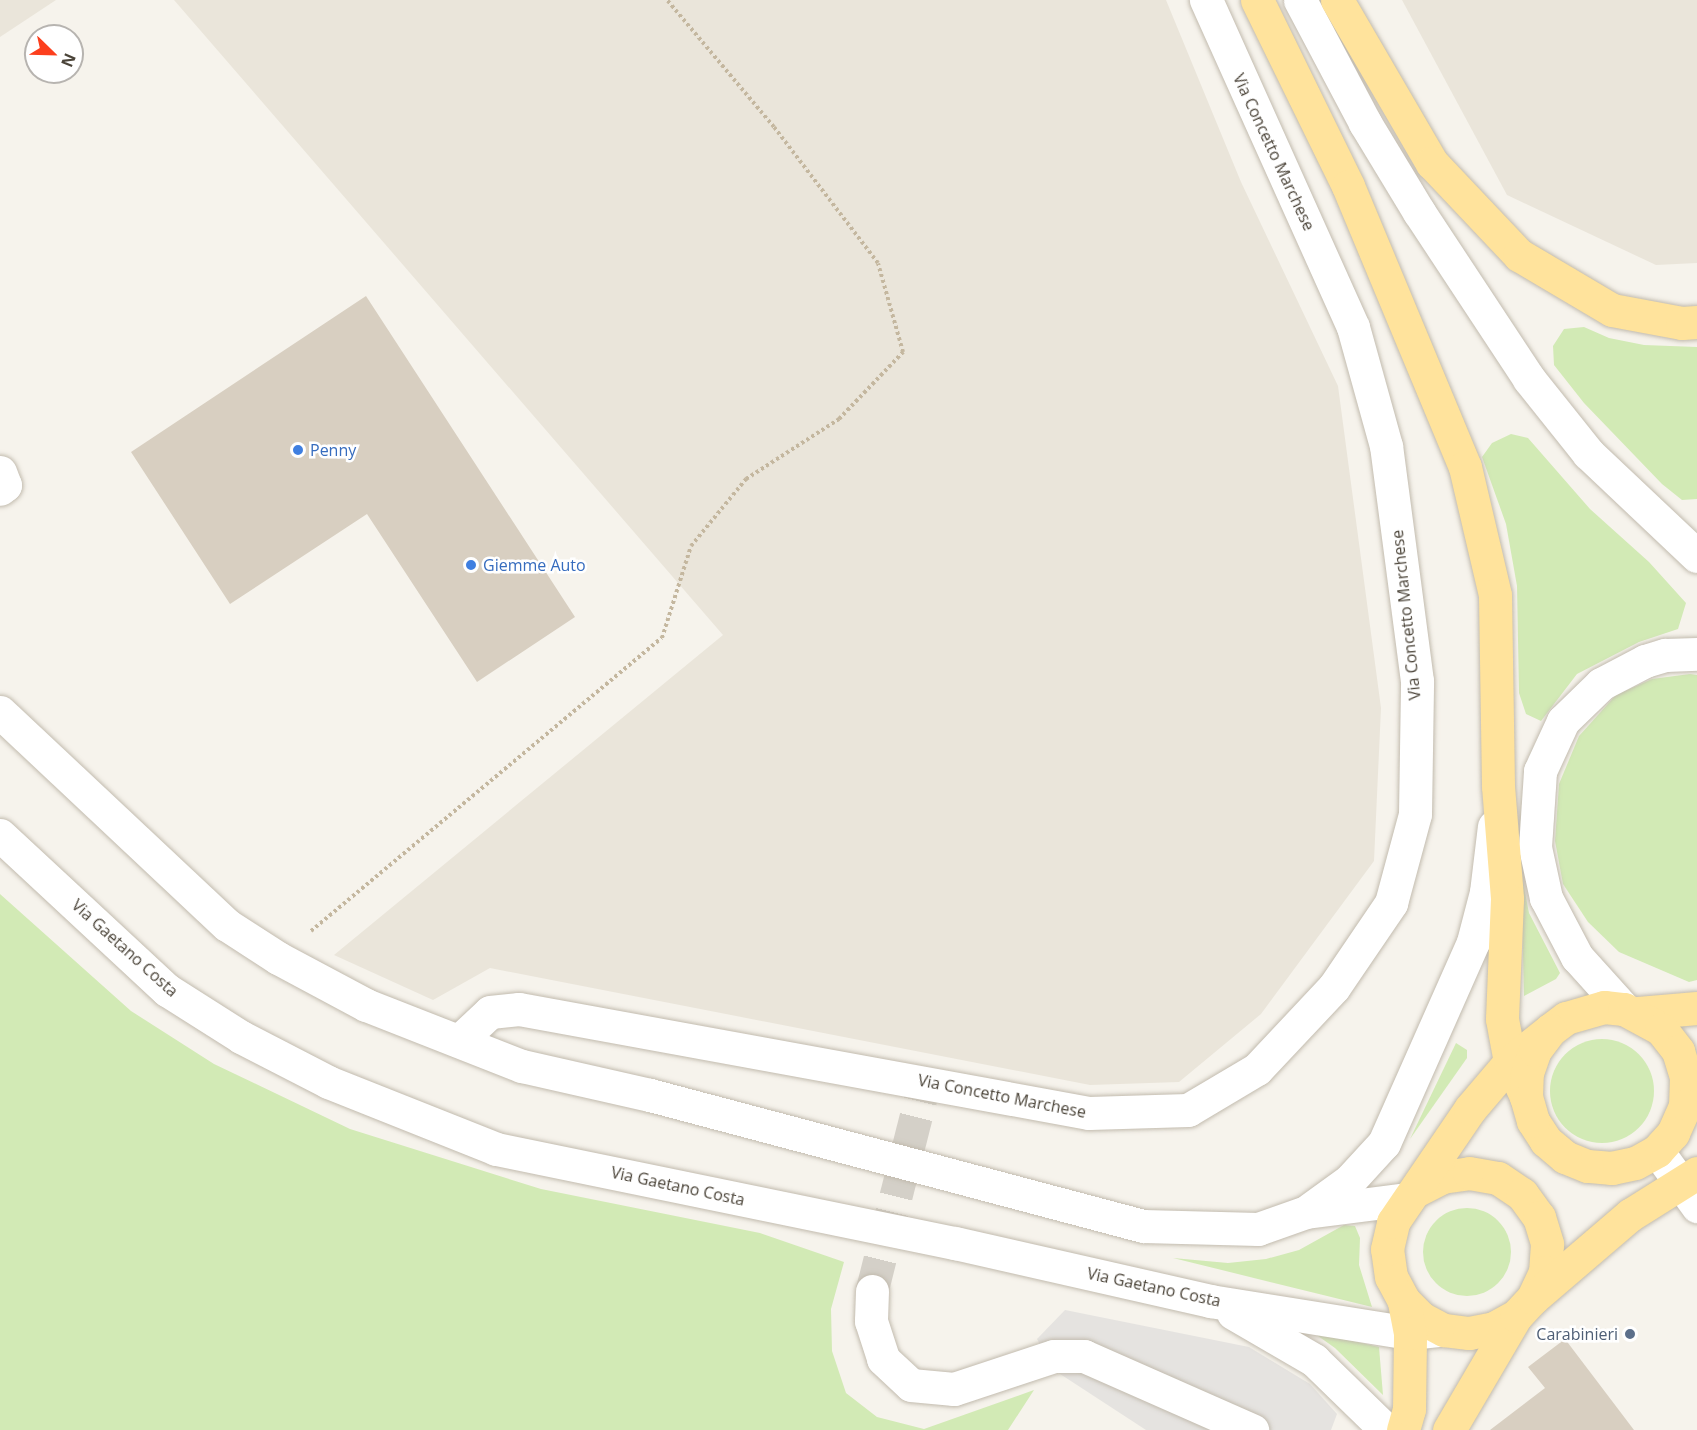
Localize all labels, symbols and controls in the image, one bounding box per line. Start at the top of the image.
north arrow [24,24,84,84]
text: N [56,50,81,71]
street label: Via Concetto Marchese [1229,71,1319,233]
place label: Penny [310,440,356,460]
marker: Penny [291,443,305,457]
street label: Via Concetto Marchese [1388,529,1424,701]
place label: Giemme Auto [483,555,586,575]
marker: Giemme Auto [464,558,478,572]
street label: Via Gaetano Costa [68,895,182,1001]
street label: Via Concetto Marchese [916,1070,1088,1122]
street label: Via Gaetano Costa [609,1162,747,1210]
street label: Via Gaetano Costa [1085,1263,1223,1311]
place label: Carabinieri [1536,1324,1618,1344]
marker: Carabinieri [1623,1327,1637,1341]

